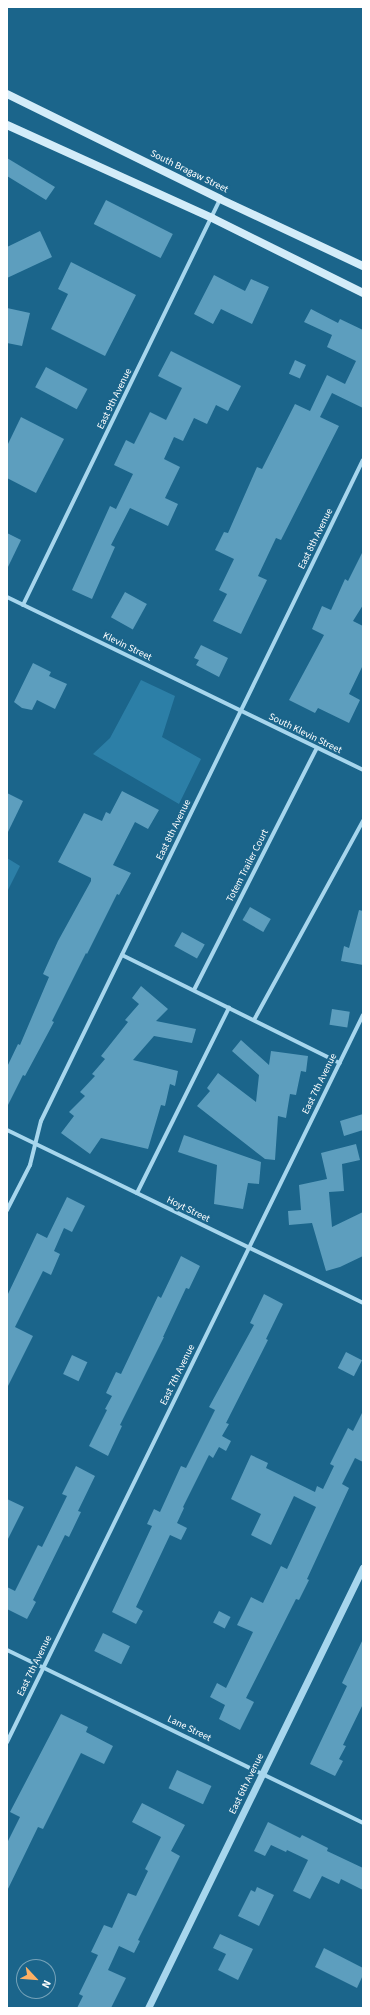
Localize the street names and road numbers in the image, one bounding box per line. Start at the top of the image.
street label: South Bragaw Street [148,148,230,196]
street label: East 9th Avenue [95,367,135,431]
street label: East 8th Avenue [296,507,336,571]
street label: Klevin Street [101,630,153,664]
street label: South Klevin Street [266,711,344,757]
street label: East 8th Avenue [154,798,194,862]
street label: Totem Trailer Court [224,827,272,905]
street label: East 7th Avenue [300,1052,340,1116]
street label: Hoyt Street [164,1194,212,1226]
street label: East 7th Avenue [158,1343,198,1407]
street label: East 7th Avenue [15,1634,55,1698]
street label: Lane Street [165,1713,213,1745]
street label: East 6th Avenue [227,1752,267,1816]

